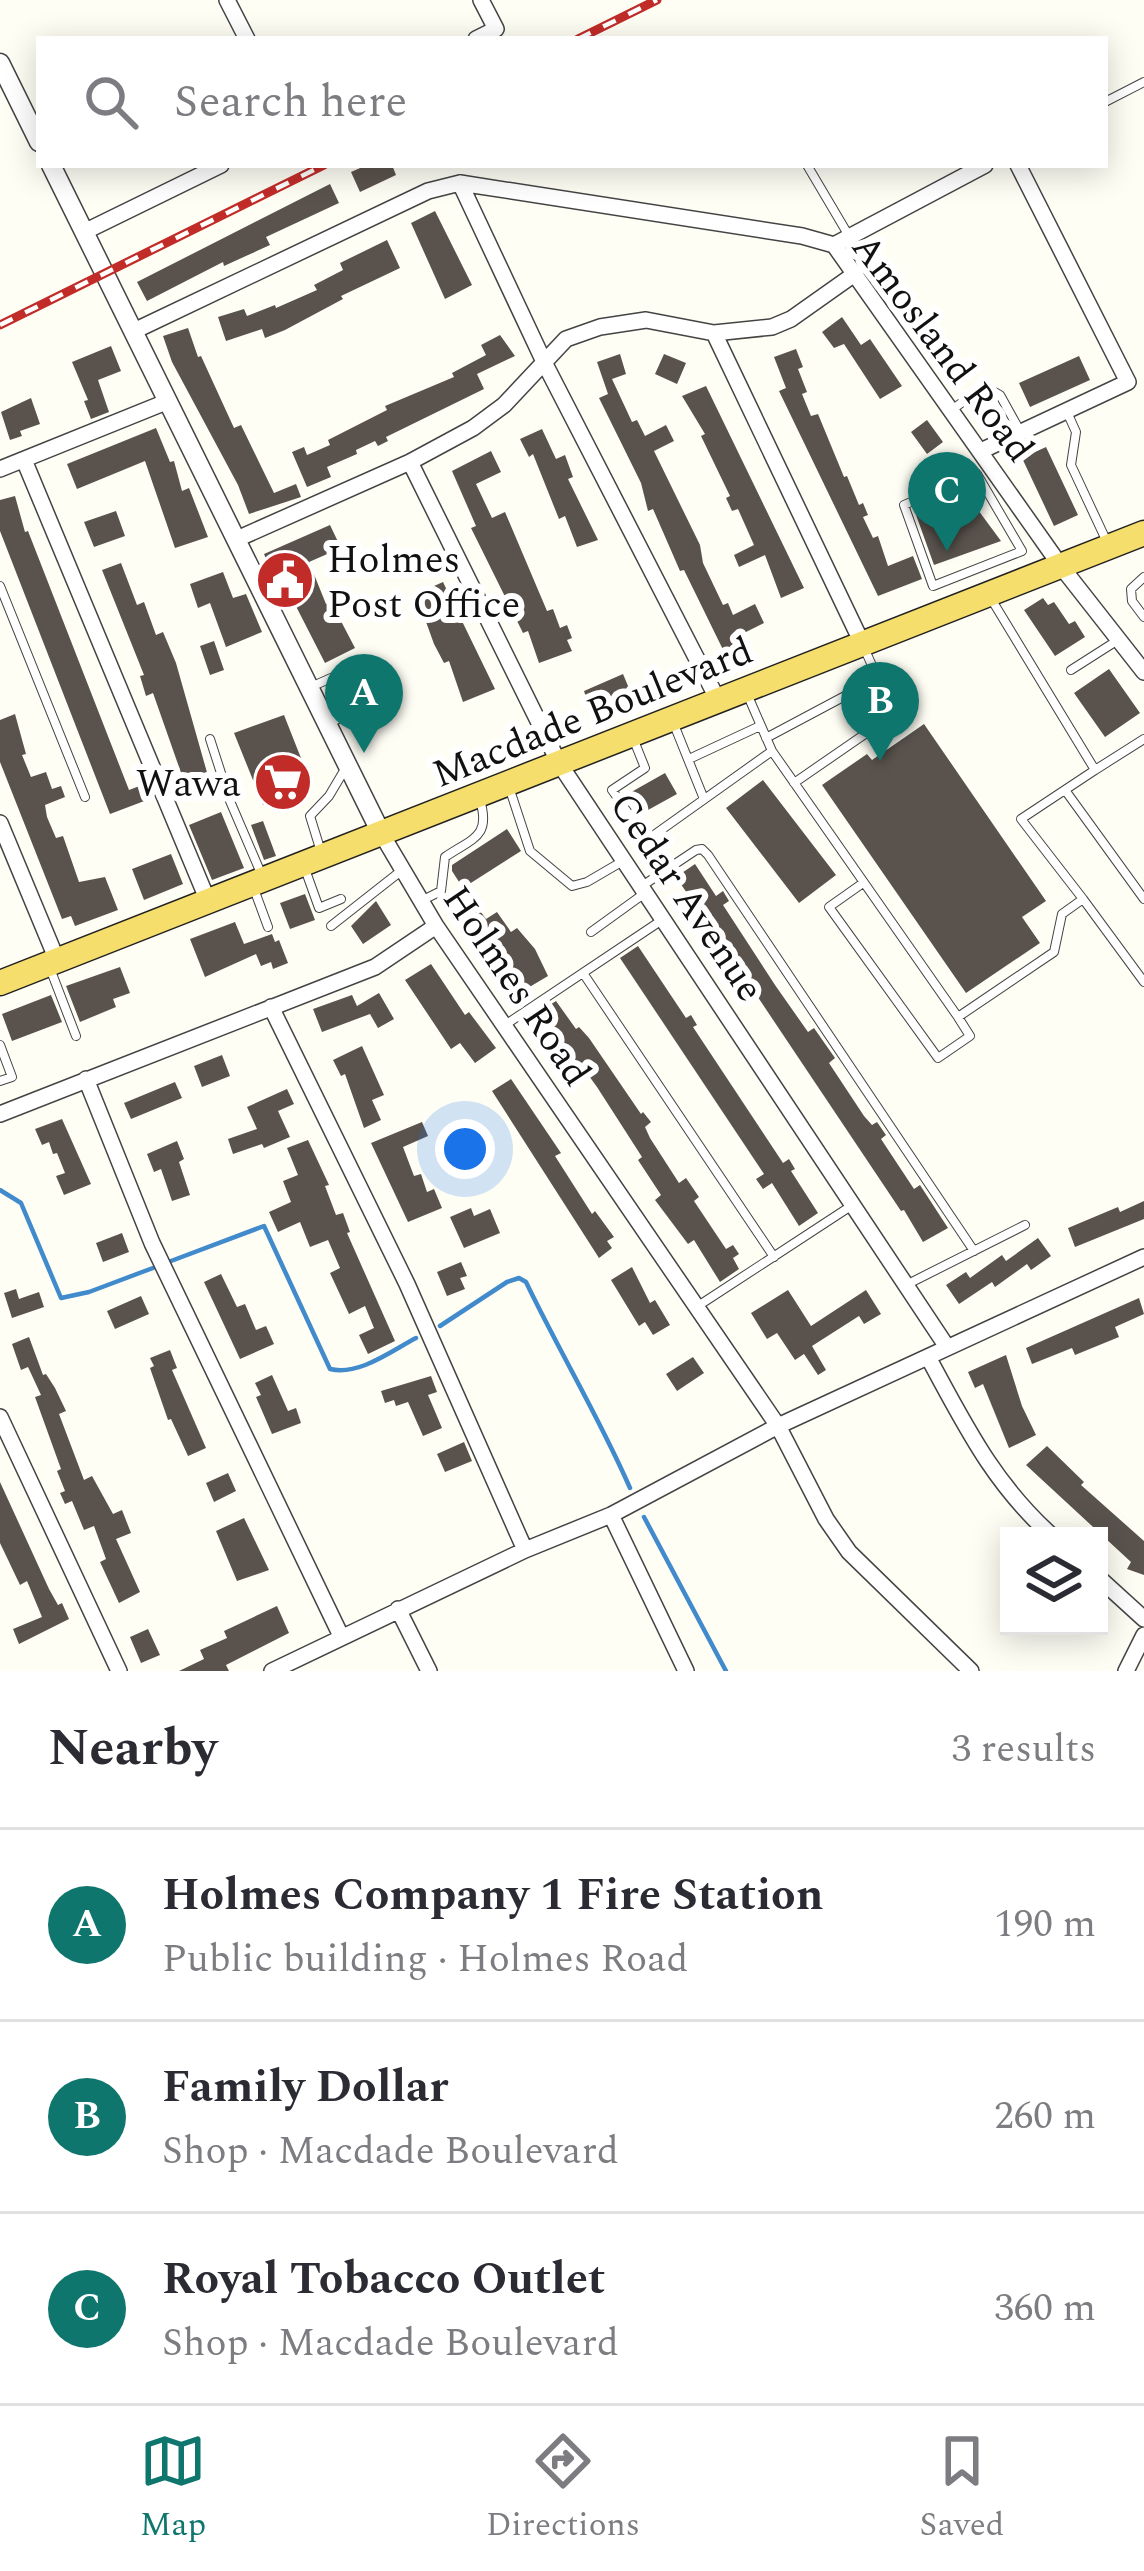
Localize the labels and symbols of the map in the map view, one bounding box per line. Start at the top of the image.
street label: Amosland Road [836,222,1048,475]
pin: C [908,452,986,551]
place label: Holmes Post Office [327,531,520,635]
public building icon: Holmes Post Office [254,549,316,611]
street label: Macdade Boulevard [424,622,762,805]
pin: A [325,654,403,753]
pin: B [841,662,919,761]
supermarket icon: Wawa [252,751,314,813]
place label: Wawa [136,755,241,814]
street label: Cedar Avenue [594,781,778,1014]
street label: Holmes Road [427,874,605,1099]
your location [435,1119,495,1179]

